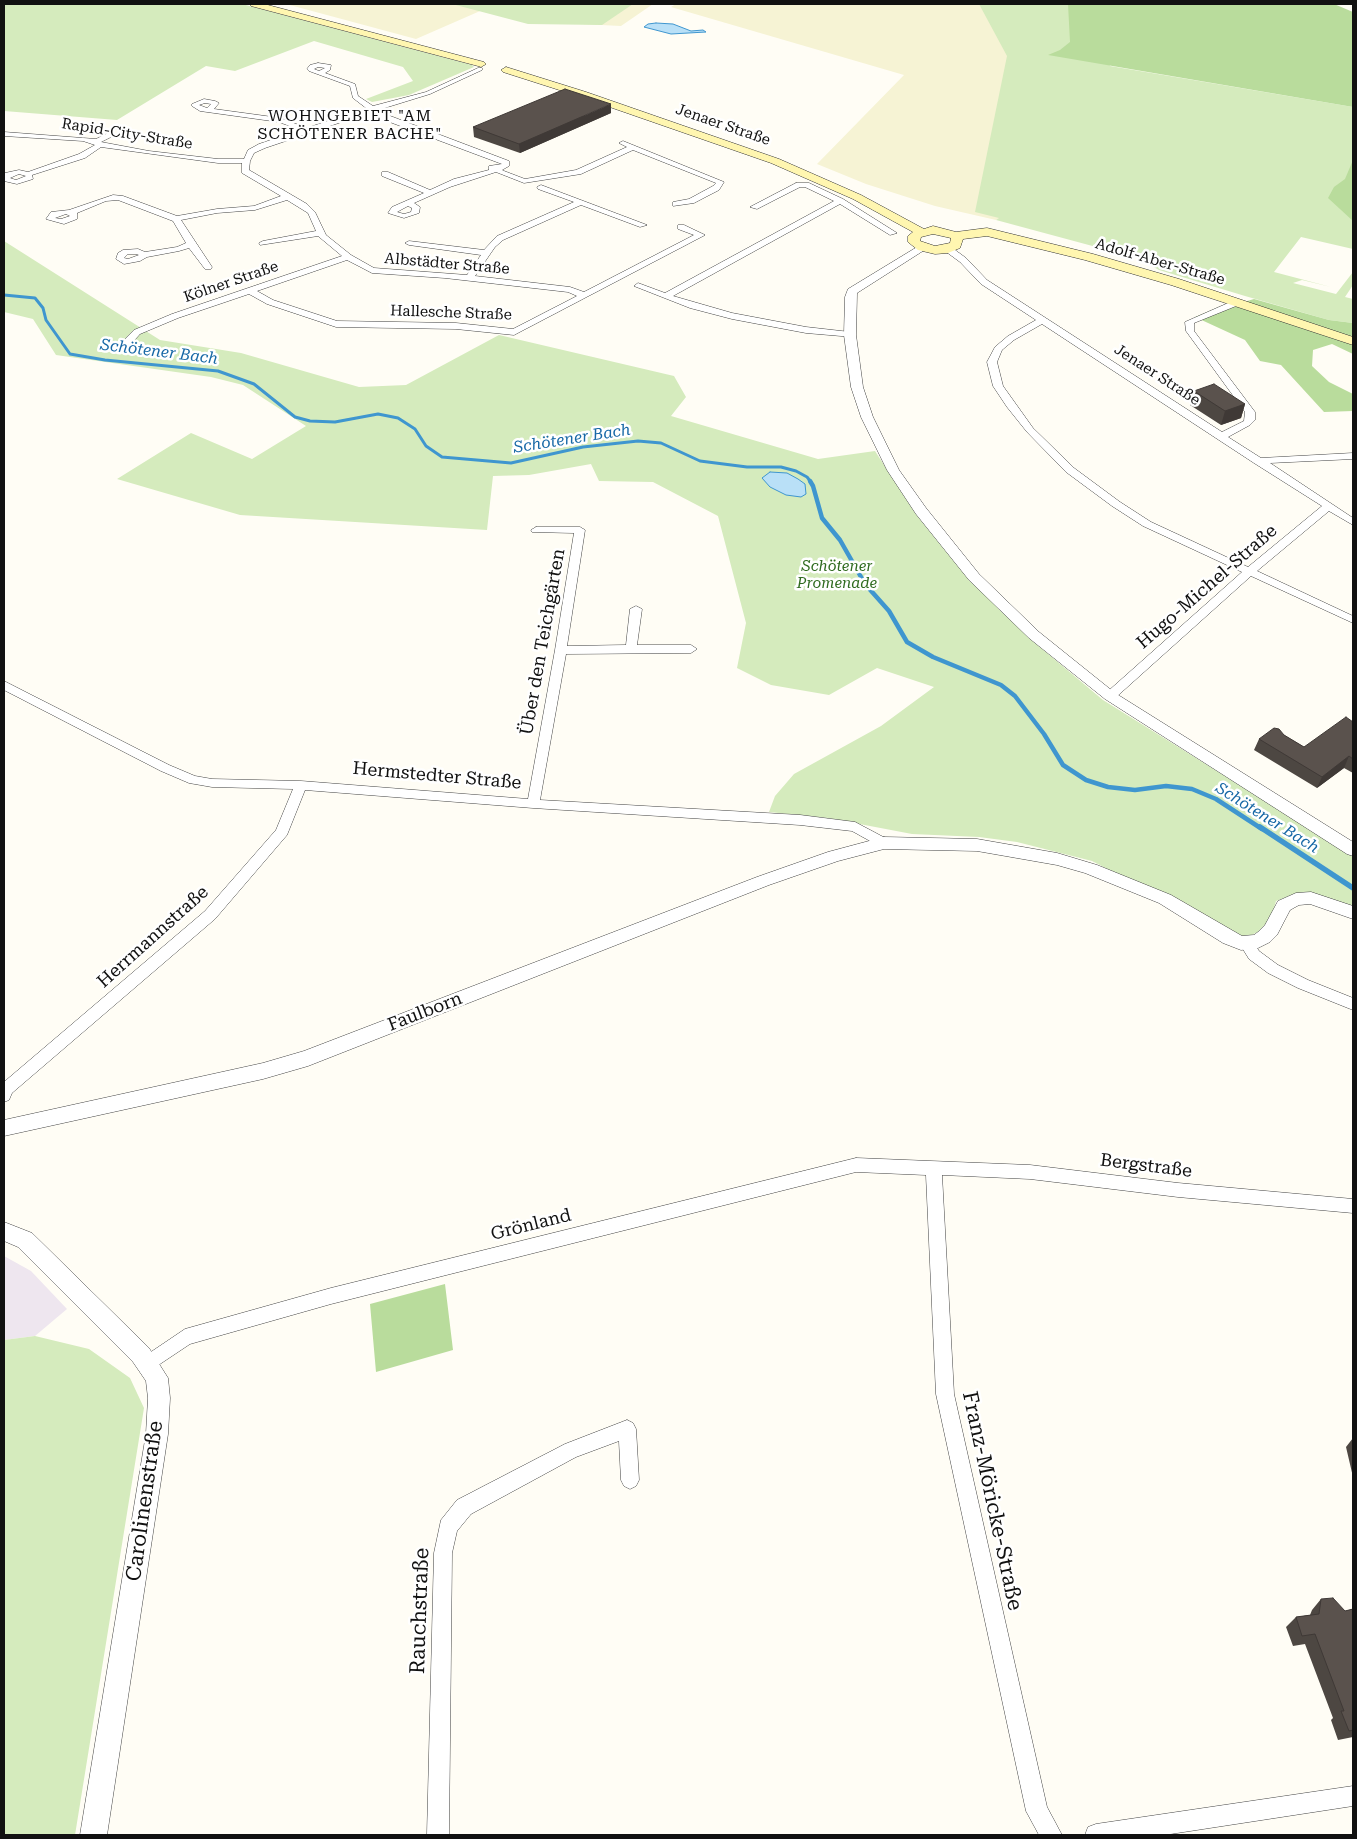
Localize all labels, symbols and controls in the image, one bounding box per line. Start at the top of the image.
street label: Jenaer Straße [673,100,773,150]
district label: WOHNGEBIET "AM SCHÖTENER BACHE" [256,106,444,144]
street label: Rapid-City-Straße [60,115,194,153]
street label: Adolf-Aber-Straße [1093,235,1227,289]
street label: Albstädter Straße [384,250,510,278]
street label: Kölner Straße [181,257,281,307]
street label: Hallesche Straße [390,302,512,324]
water label: Schötener Bach [99,335,219,369]
street label: Jenaer Straße [1111,341,1203,409]
water label: Schötener Bach [512,420,632,458]
street label: Hugo-Michel-Straße [1133,520,1281,654]
street label: Über den Teichgärten [516,547,570,737]
park label: Schötener Promenade [797,558,877,593]
street label: Hermstedter Straße [352,758,522,794]
water label: Schötener Bach [1212,779,1322,857]
street label: Herrmannstraße [93,881,213,993]
street label: Faulborn [385,988,465,1036]
street label: Bergstraße [1099,1150,1193,1182]
street label: Grönland [489,1205,573,1245]
street label: Franz-Möricke-Straße [956,1389,1028,1613]
street label: Carolinenstraße [121,1419,169,1583]
street label: Rauchstraße [405,1547,435,1675]

